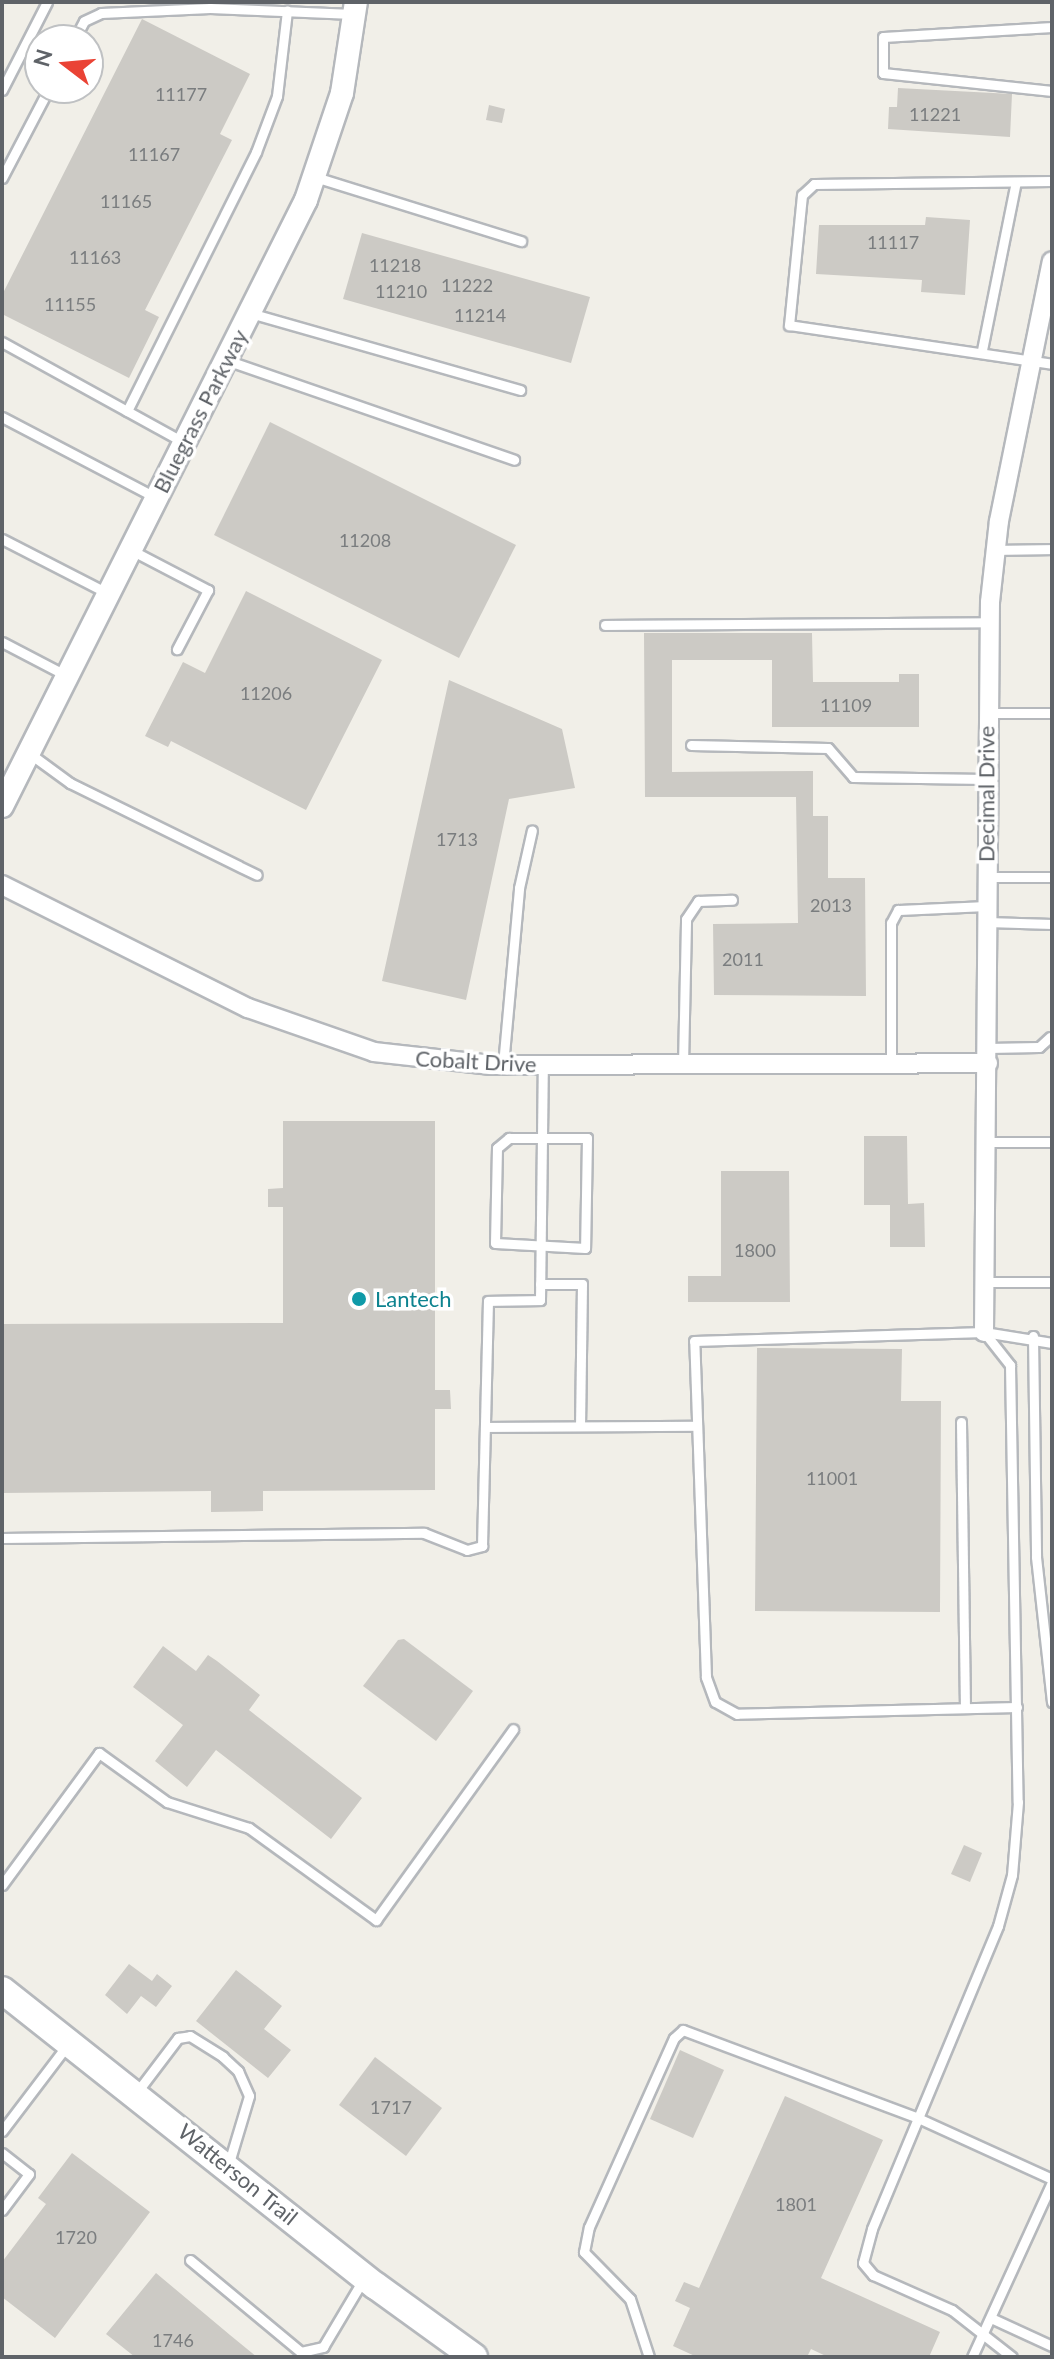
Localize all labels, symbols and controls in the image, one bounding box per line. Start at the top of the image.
north arrow [24,24,104,104]
text: N [27,46,58,70]
house number: 11177 [155,83,207,105]
house number: 11221 [909,103,961,125]
house number: 11167 [128,143,180,165]
house number: 11165 [100,190,152,212]
house number: 11117 [867,231,919,253]
house number: 11163 [69,246,121,268]
house number: 11218 [369,254,421,276]
house number: 11222 [441,274,493,296]
house number: 11210 [375,280,427,302]
house number: 11155 [44,293,96,315]
house number: 11214 [454,304,506,326]
street label: Bluegrass Parkway [147,325,253,497]
house number: 11208 [339,529,391,551]
house number: 11206 [240,682,292,704]
house number: 11109 [820,694,872,716]
street label: Decimal Drive [973,726,999,862]
house number: 1713 [436,828,478,850]
house number: 2013 [810,894,852,916]
house number: 2011 [722,948,764,970]
street label: Cobalt Drive [415,1045,537,1077]
house number: 1800 [734,1239,776,1261]
place label: Lantech [375,1286,452,1312]
marker: Lantech [350,1290,368,1308]
house number: 11001 [806,1467,858,1489]
house number: 1717 [370,2096,412,2118]
street label: Watterson Trail [173,2118,303,2230]
house number: 1801 [775,2193,817,2215]
house number: 1720 [55,2226,97,2248]
house number: 1746 [152,2329,194,2351]

